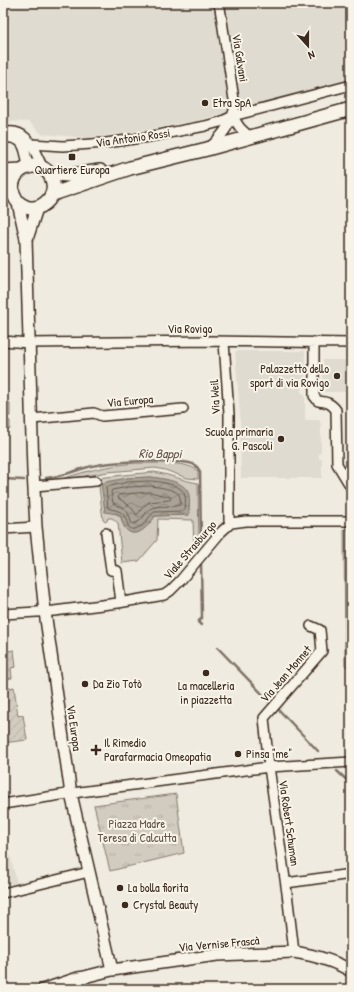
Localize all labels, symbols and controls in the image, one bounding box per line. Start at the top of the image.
north arrow [288,26,328,66]
street label: Via Galvani [228,33,253,83]
text: N [306,48,317,63]
place label: Etra SpA [213,94,251,111]
marker: Etra SpA [200,98,210,108]
street label: Via Antonio Rossi [95,124,171,151]
marker: Quartiere Europa [67,152,77,162]
place label: Quartiere Europa [34,161,110,178]
street label: Via Rovigo [168,320,213,337]
place label: Palazzetto dello sport di via Rovigo [250,360,329,391]
marker: Palazzetto dello sport di via Rovigo [332,371,342,381]
street label: Via Weil [205,378,224,415]
street label: Via Europa [106,390,154,411]
place label: Scuola primaria G. Pascoli [205,423,273,454]
marker: Scuola primaria G. Pascoli [276,434,286,444]
water label: Rio Bappi [138,444,183,463]
street label: Viale Strasburgo [159,516,220,583]
street label: Via Jean Monnet [256,641,316,706]
marker: La macelleria in piazzetta [201,668,211,678]
place label: Da Zio Totò [93,675,142,692]
place label: La macelleria in piazzetta [178,677,234,708]
marker: Da Zio Totò [80,679,90,689]
street label: Via Europa [63,704,86,752]
place label: Il Rimedio Parafarmacia Omeopatia [104,734,211,765]
marker: Il Rimedio Parafarmacia Omeopatia [91,745,101,755]
place label: Pinsa "me" [246,745,292,762]
marker: Pinsa "me" [233,749,243,759]
street label: Via Robert Schuman [275,779,304,867]
park label: Piazza Madre Teresa di Calcutta [98,815,177,846]
place label: La bolla fiorita [128,879,188,896]
marker: La bolla fiorita [115,883,125,893]
place label: Crystal Beauty [133,896,198,913]
marker: Crystal Beauty [120,900,130,910]
street label: Via Vernise Frascà [178,931,260,956]

